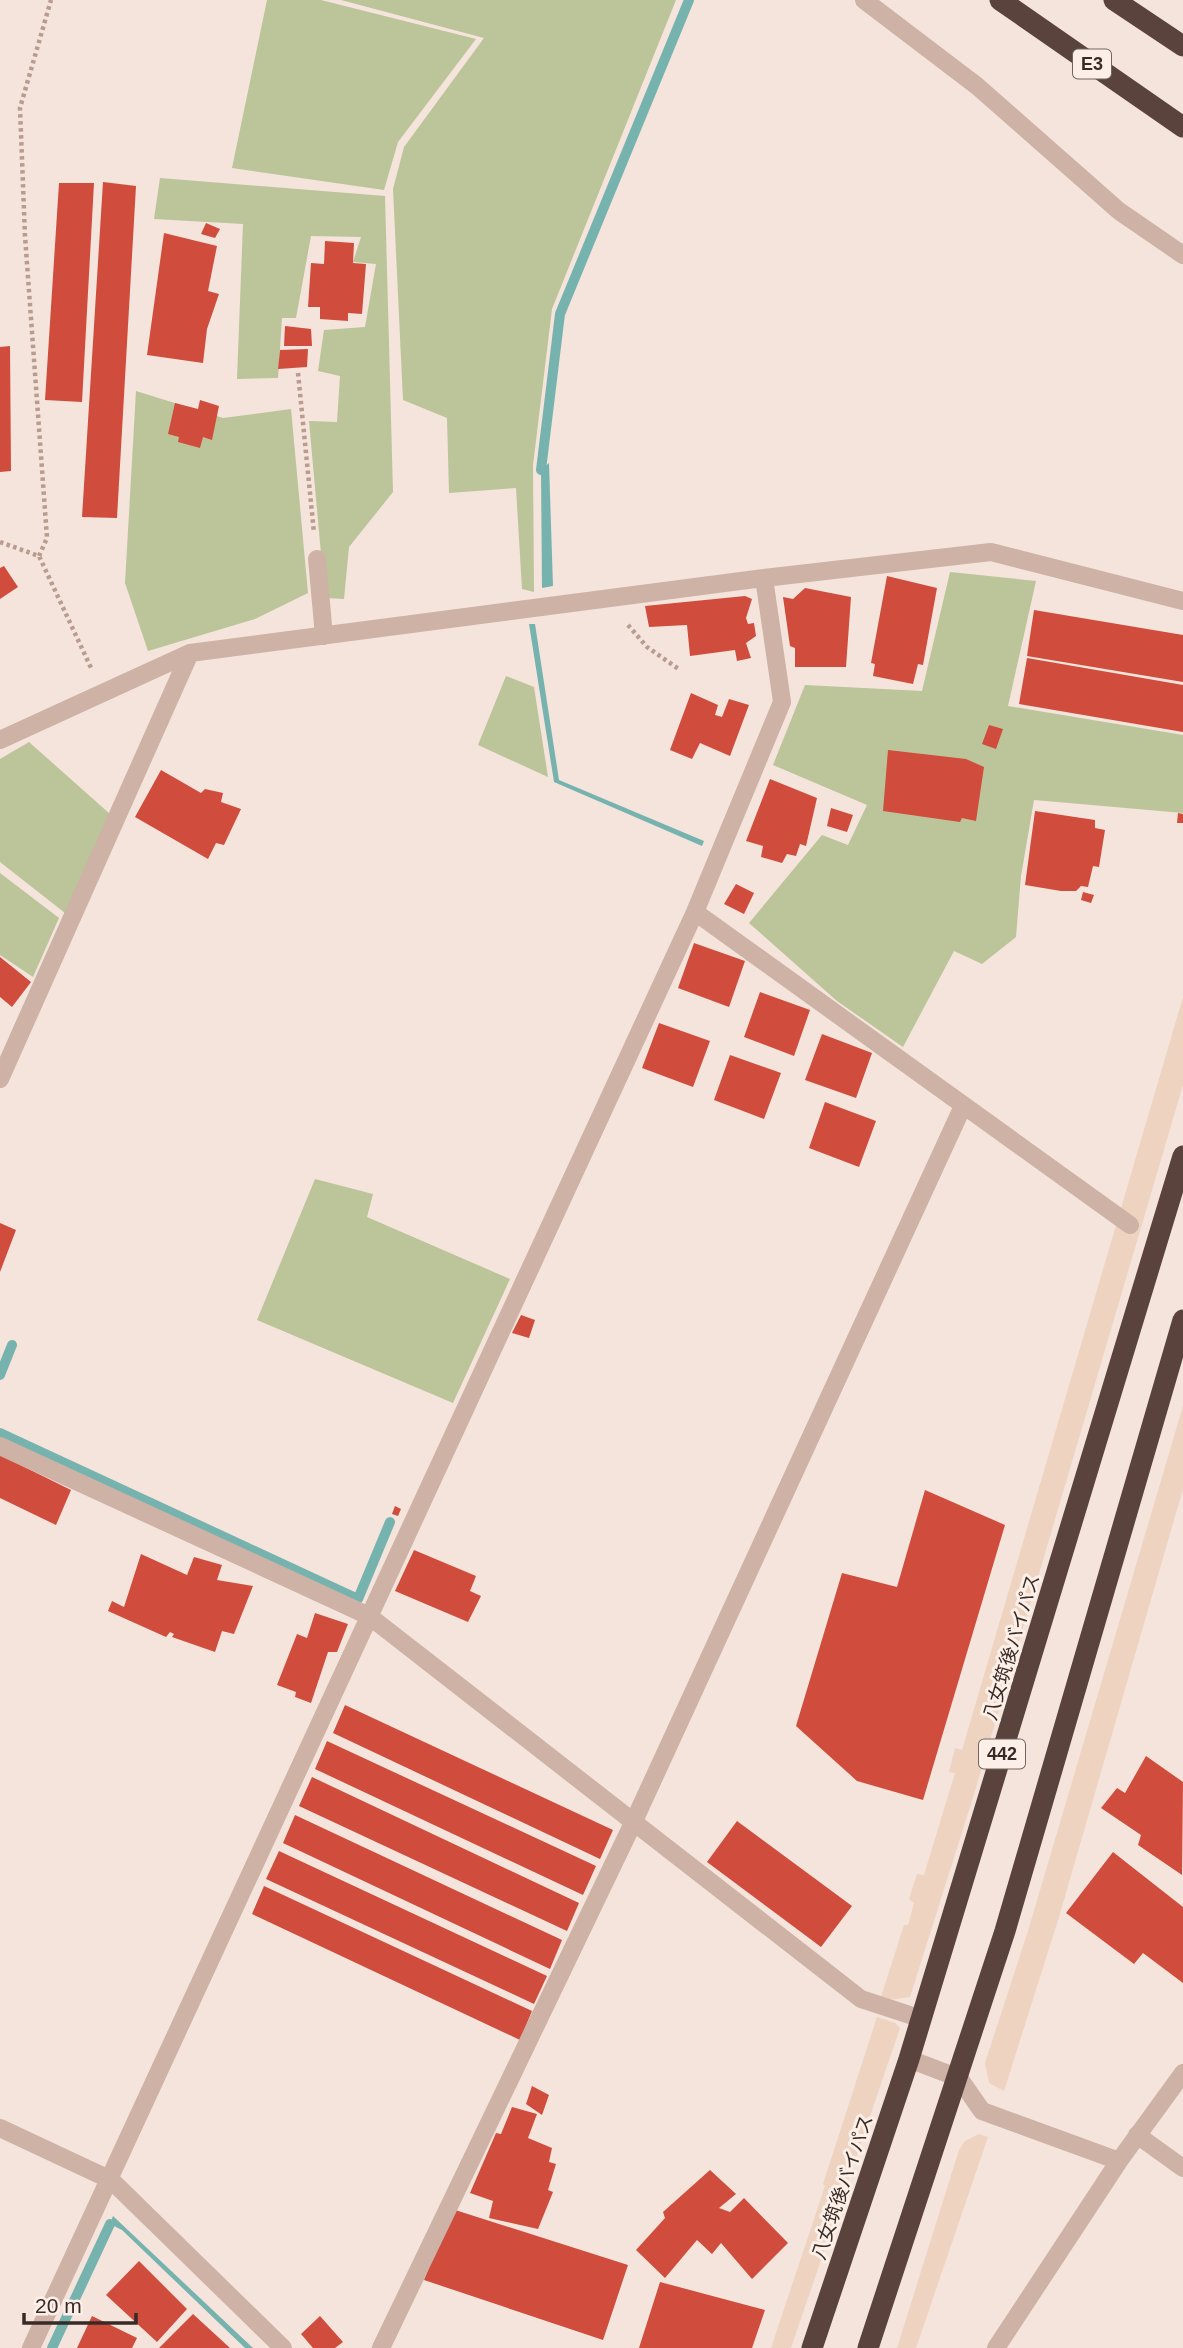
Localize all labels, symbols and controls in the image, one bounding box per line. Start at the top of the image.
road number: E3 [1073,50,1111,78]
street label: 八女筑後バイパス [979,1572,1044,1723]
road number: 442 [979,1740,1025,1769]
street label: 八女筑後バイパス [808,2112,877,2262]
scale bar [24,2282,136,2326]
text: 20 m [35,2294,82,2317]

